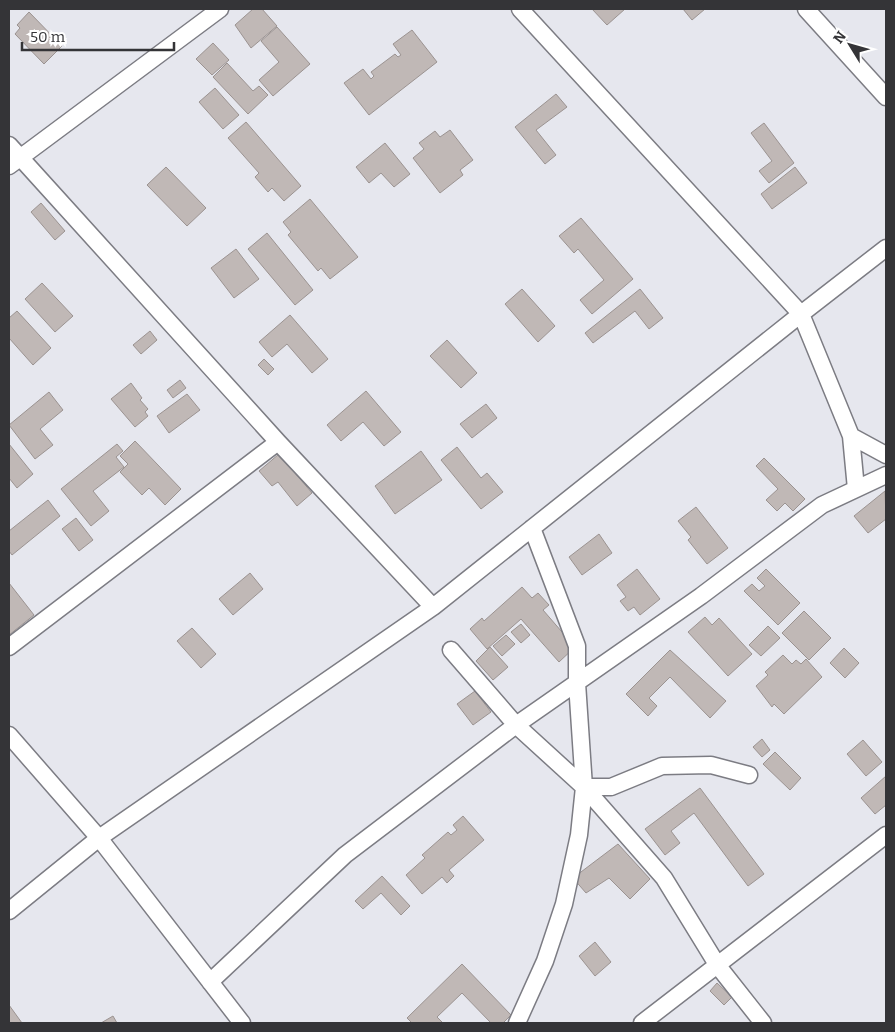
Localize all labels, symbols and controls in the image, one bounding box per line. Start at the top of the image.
scale bar [22,20,175,52]
north arrow [825,20,875,70]
text: 50 m [30,28,66,46]
text: N [830,28,850,47]

